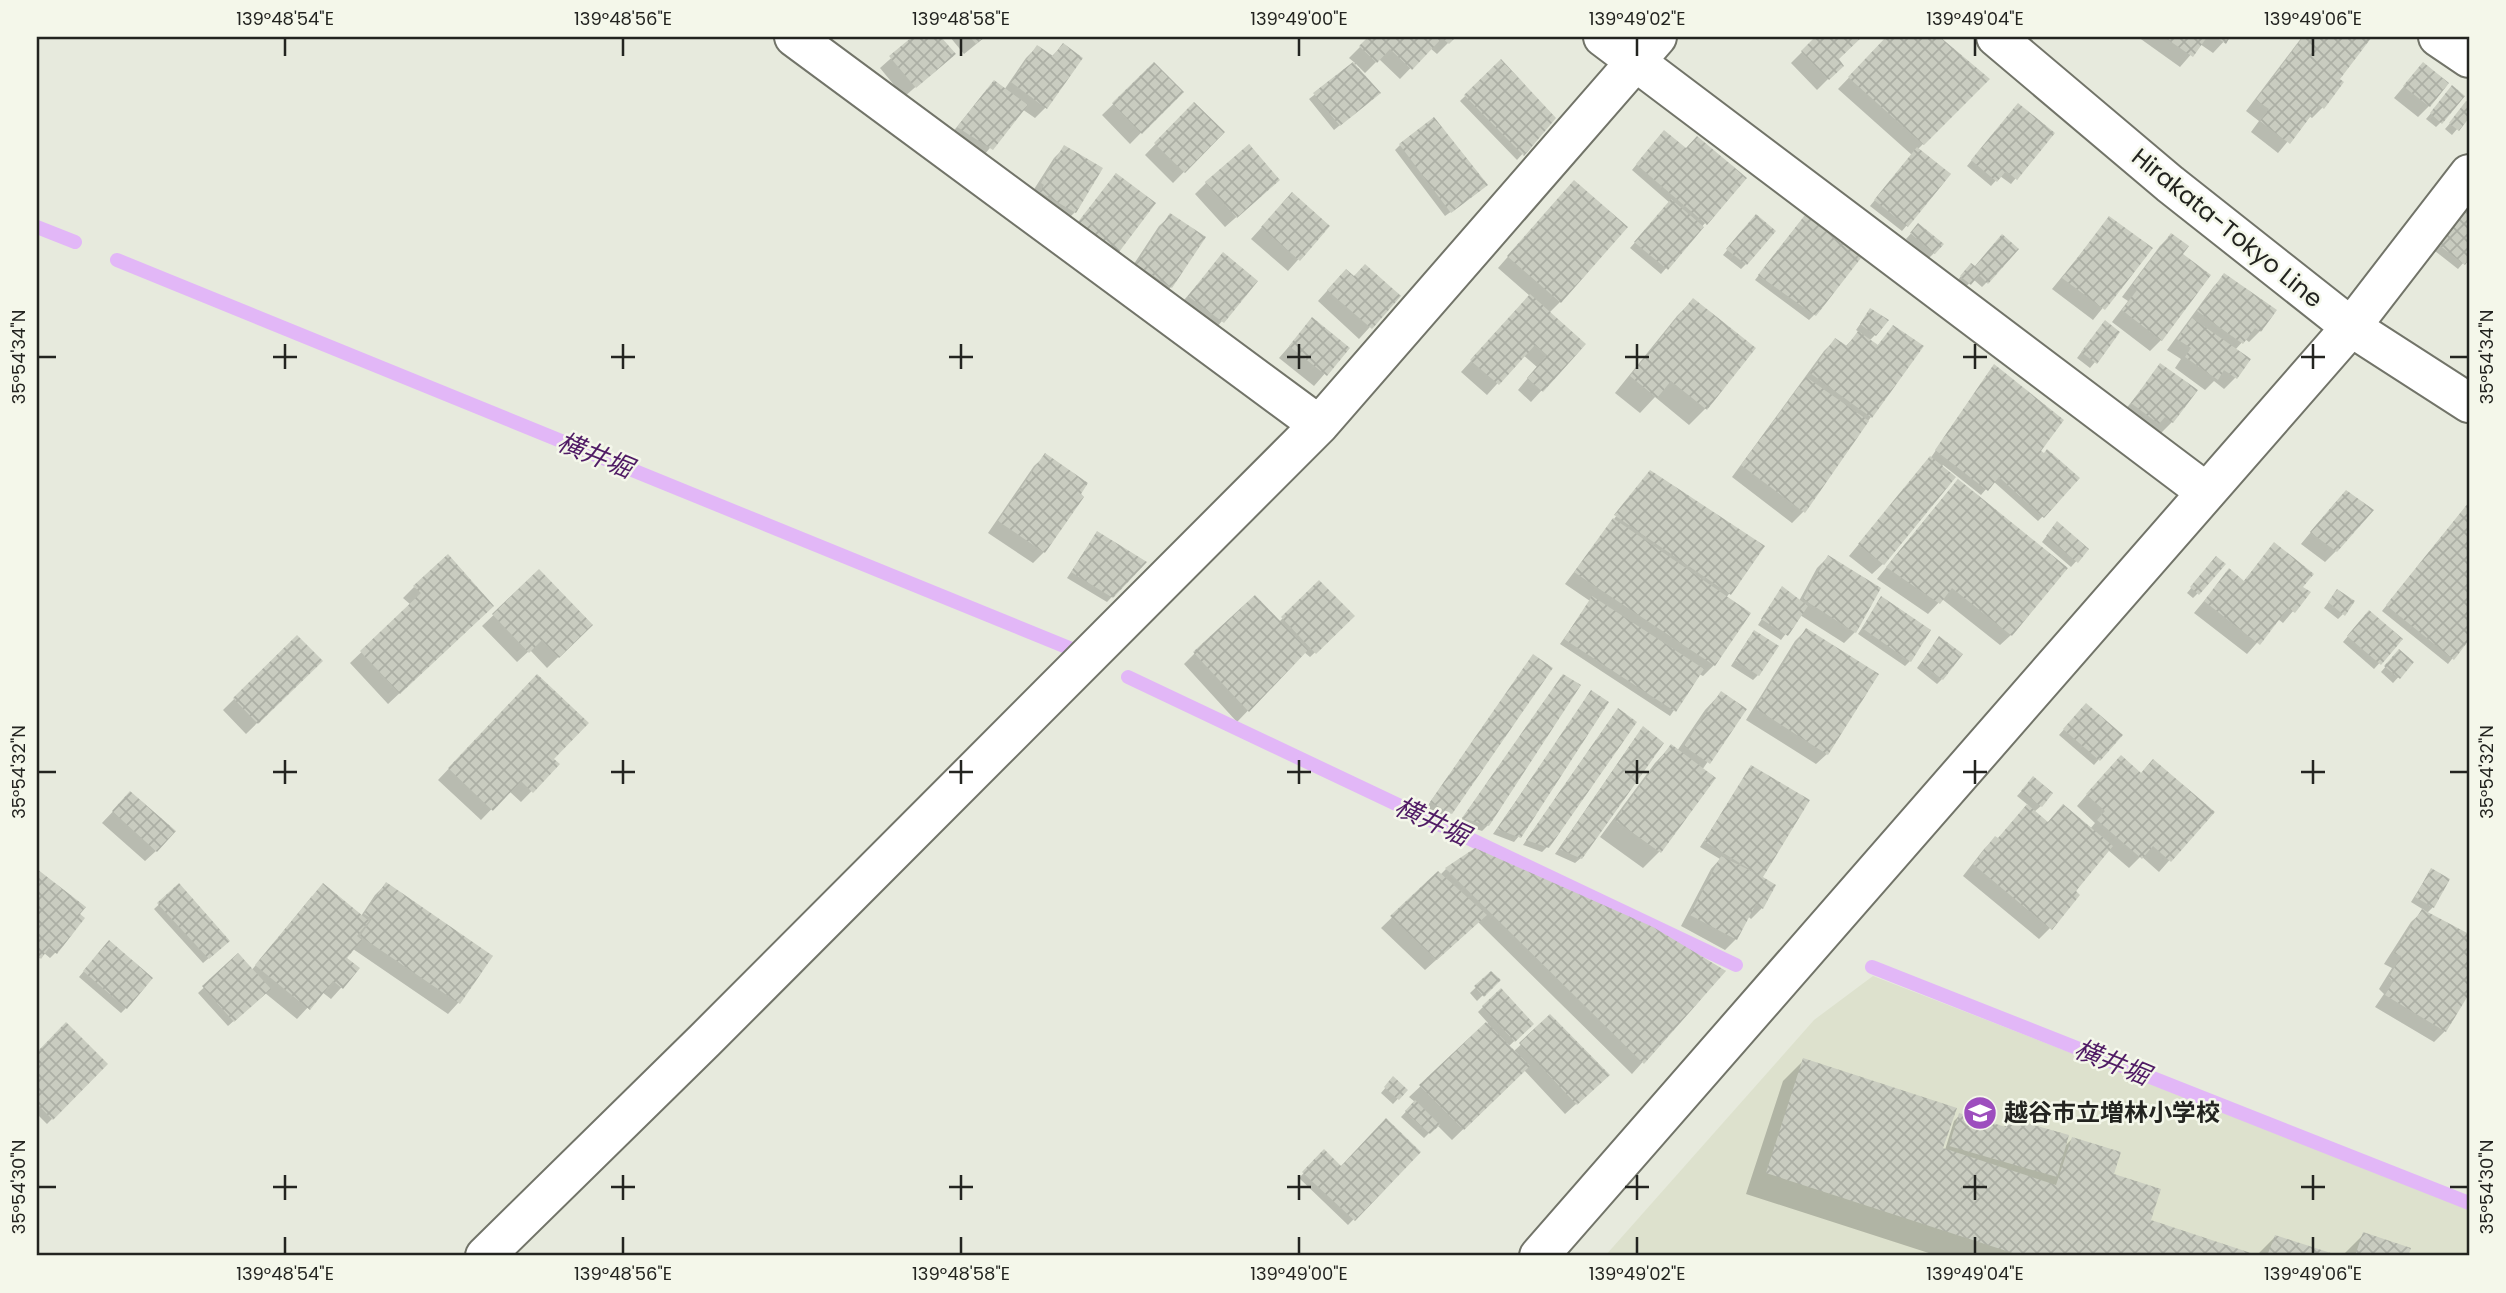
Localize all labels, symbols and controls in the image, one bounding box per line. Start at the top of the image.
text: 139°48'54"E [236,6,334,31]
text: 139°48'56"E [574,6,672,31]
text: 139°48'58"E [912,6,1010,31]
text: 139°49'00"E [1250,6,1348,31]
text: 139°49'02"E [1589,6,1685,31]
text: 139°49'04"E [1926,6,2024,31]
text: 139°49'06"E [2264,6,2362,31]
street label: Hirakata-Tokyo Line [2125,140,2330,315]
text: 35°54'34"N [6,310,31,404]
text: 35°54'34"N [2474,310,2499,404]
water label: 横井堀 [552,424,642,488]
text: 35°54'32"N [6,725,31,819]
text: 35°54'32"N [2474,725,2499,819]
water label: 横井堀 [1389,788,1479,855]
water label: 横井堀 [2069,1031,2159,1095]
school or university icon: 越谷市立増林小学校 [1961,1094,1999,1132]
place label: 越谷市立増林小学校 [2004,1096,2220,1129]
text: 35°54'30"N [6,1140,31,1234]
text: 35°54'30"N [2474,1140,2499,1234]
text: 139°48'54"E [236,1261,334,1286]
text: 139°48'56"E [574,1261,672,1286]
text: 139°48'58"E [912,1261,1010,1286]
text: 139°49'00"E [1250,1261,1348,1286]
text: 139°49'02"E [1589,1261,1685,1286]
text: 139°49'04"E [1926,1261,2024,1286]
text: 139°49'06"E [2264,1261,2362,1286]

